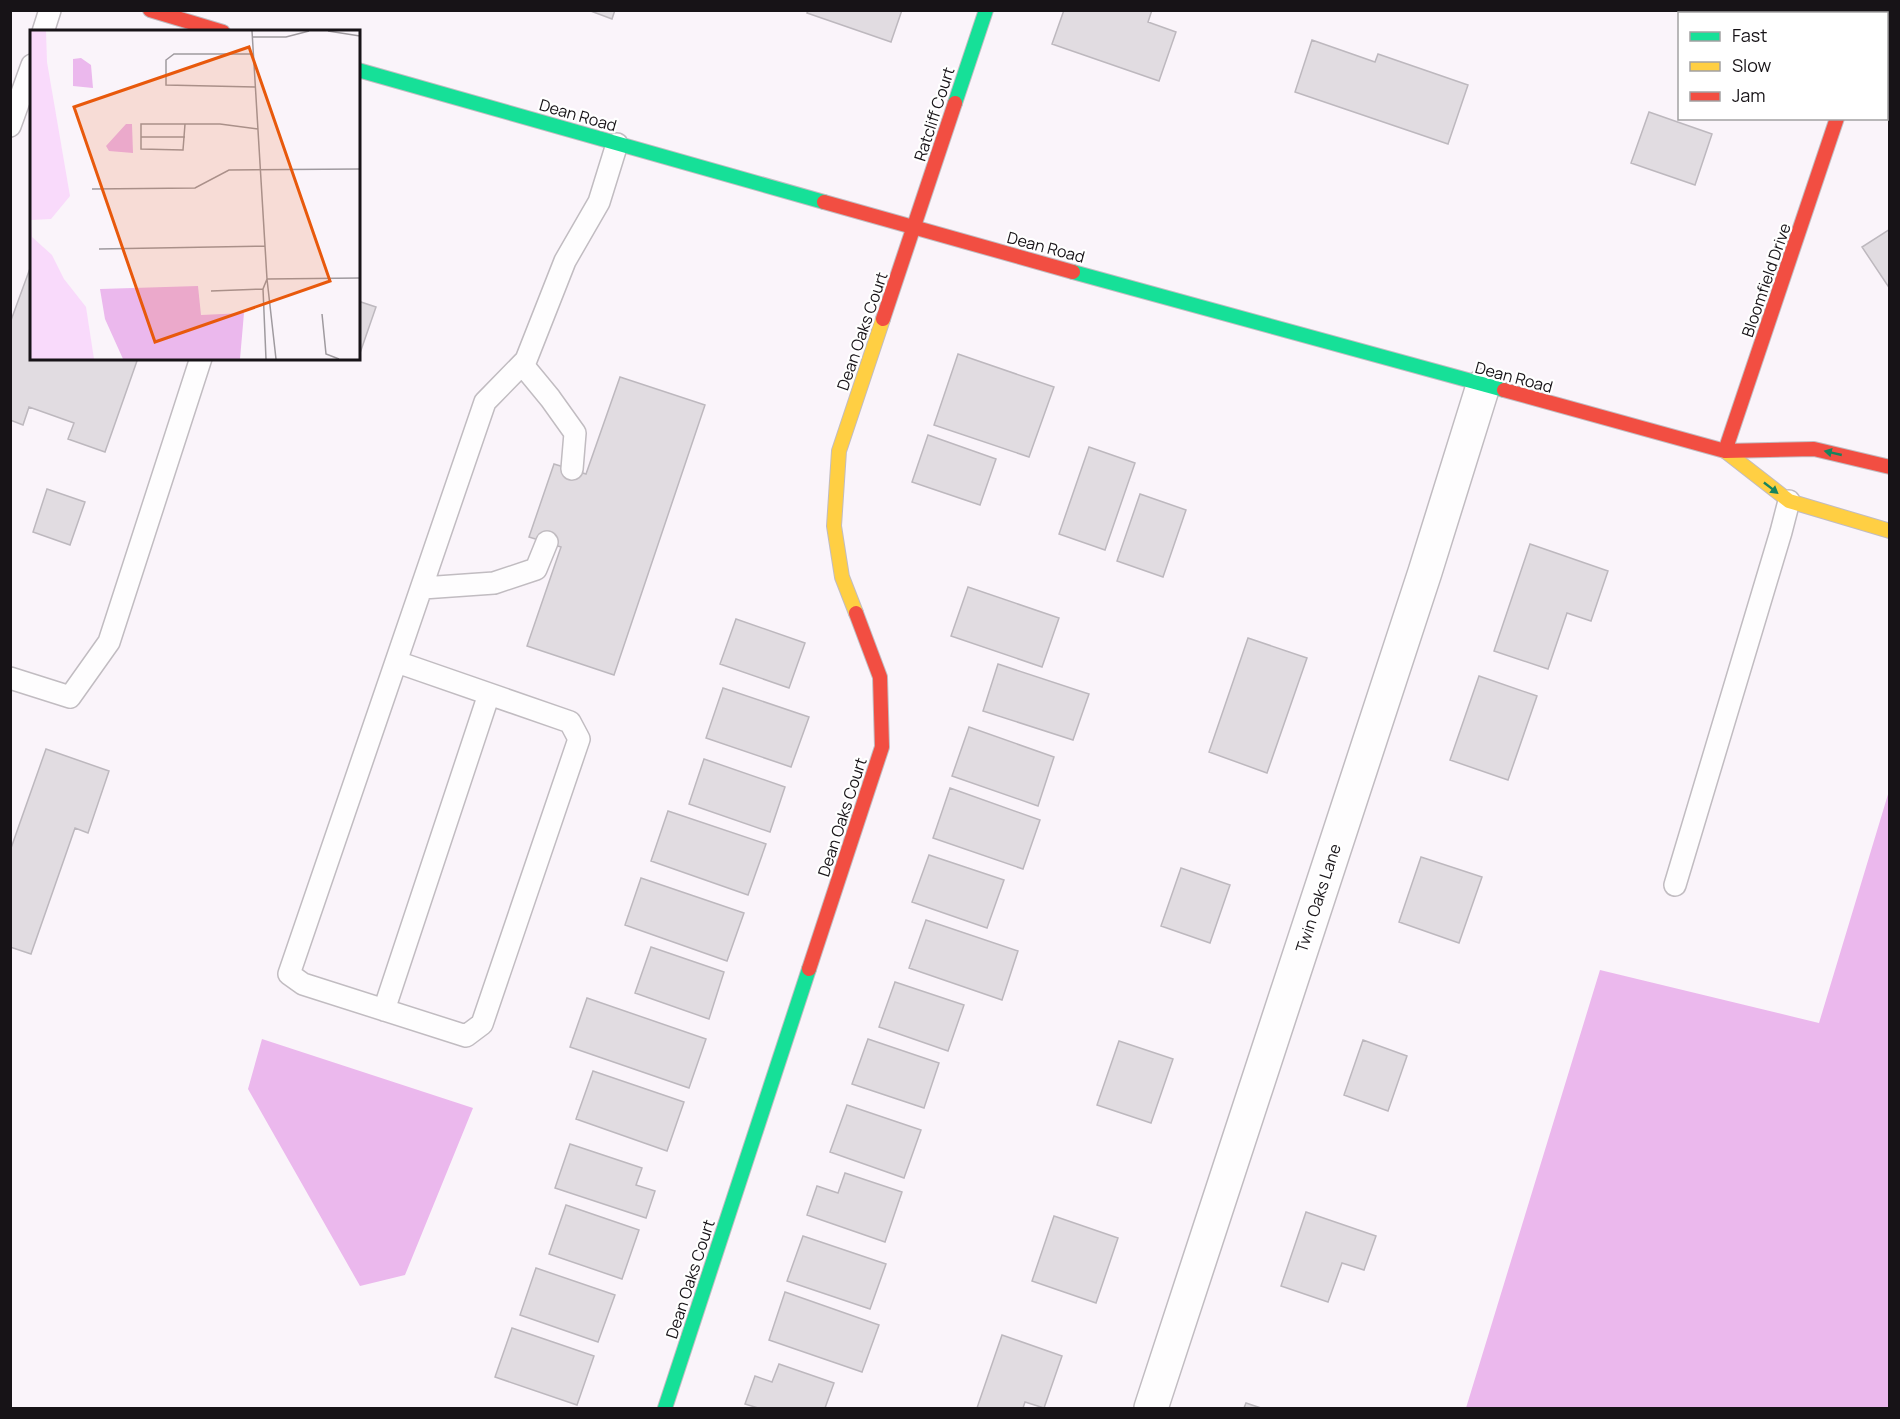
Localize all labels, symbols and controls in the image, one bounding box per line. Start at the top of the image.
legend [1678,12,1888,120]
text: Fast [1732,23,1767,47]
inset map [30,30,360,360]
text: Slow [1732,53,1772,77]
street label: Ratcliff Court [908,64,960,164]
text: Jam [1732,83,1766,107]
street label: Dean Road [537,93,619,137]
street label: Bloomfield Drive [1736,220,1796,340]
street label: Dean Road [1005,226,1087,268]
street label: Dean Oaks Court [831,269,893,393]
street label: Dean Road [1473,356,1555,398]
one-way arrow [1823,448,1842,458]
one-way arrow [1763,481,1779,494]
street label: Dean Oaks Court [812,755,872,879]
street label: Twin Oaks Lane [1290,841,1346,955]
street label: Dean Oaks Court [660,1217,720,1341]

